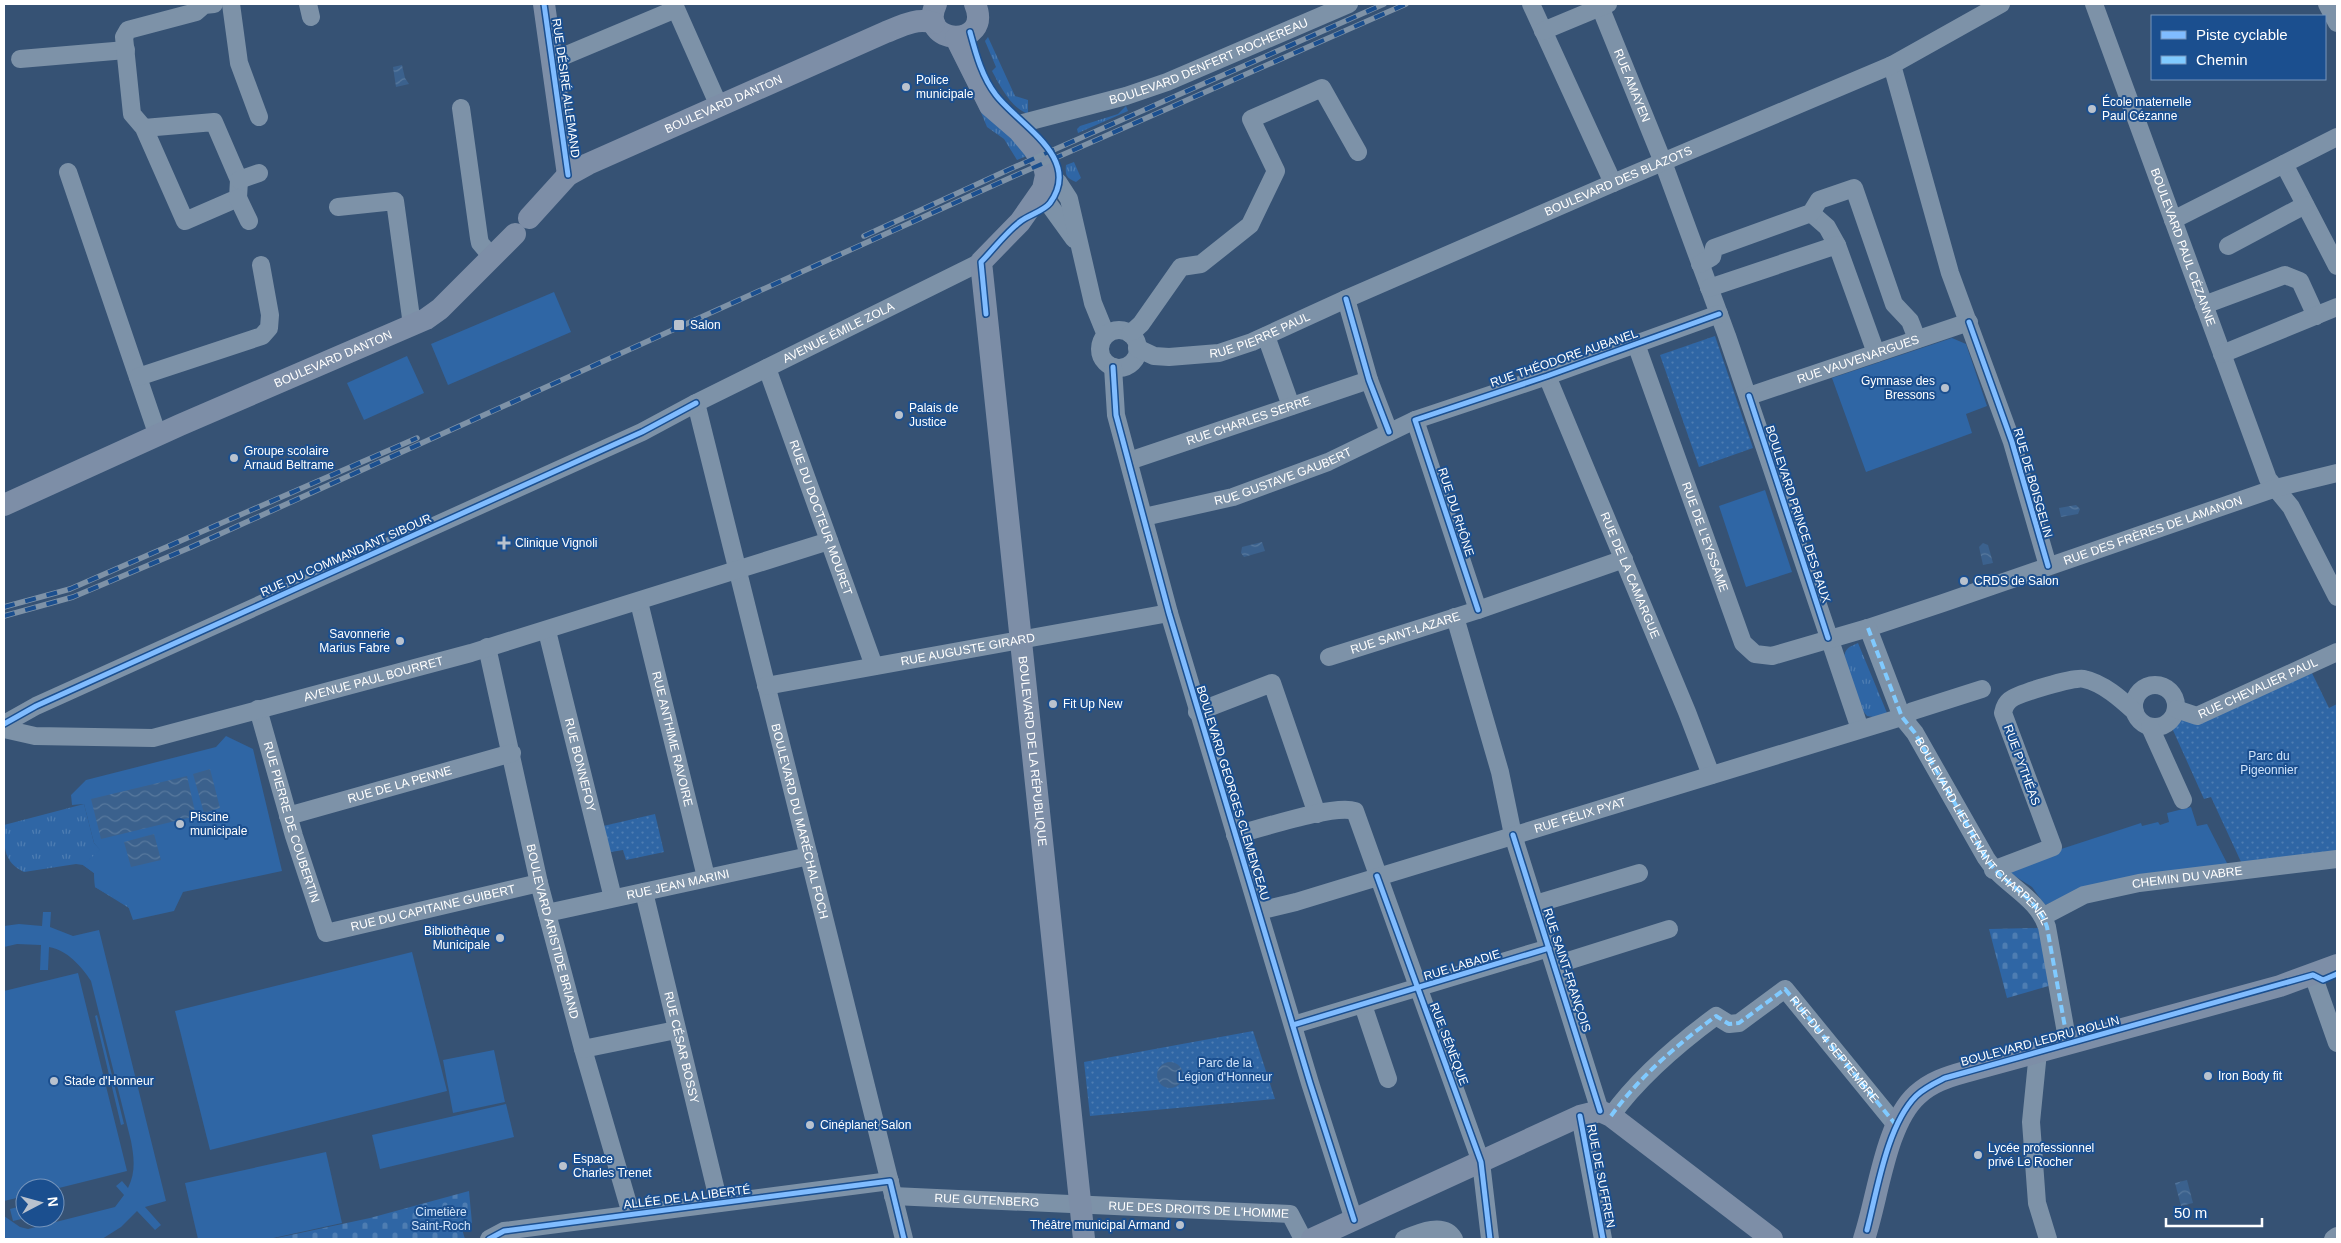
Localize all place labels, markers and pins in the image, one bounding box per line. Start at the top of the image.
place label: Police municipale [916,73,974,101]
marker: Police municipale [900,81,912,93]
place label: École maternelle Paul Cézanne [2102,94,2192,123]
marker: École maternelle Paul Cézanne [2086,103,2098,115]
marker: Salon [672,318,686,332]
place label: Salon [690,318,721,332]
place label: Gymnase des Bressons [1861,374,1935,402]
marker: Gymnase des Bressons [1939,382,1951,394]
place label: Palais de Justice [909,401,959,429]
marker: Palais de Justice [893,409,905,421]
place label: Groupe scolaire Arnaud Beltrame [244,444,334,472]
marker: Groupe scolaire Arnaud Beltrame [228,452,240,464]
marker: Clinique Vignoli [497,536,511,550]
place label: Clinique Vignoli [515,536,598,550]
place label: CRDS de Salon [1974,574,2059,588]
marker: CRDS de Salon [1958,575,1970,587]
place label: Savonnerie Marius Fabre [319,627,390,655]
marker: Savonnerie Marius Fabre [394,635,406,647]
place label: Fit Up New [1063,697,1123,711]
marker: Fit Up New [1047,698,1059,710]
place label: Piscine municipale [190,810,248,838]
marker: Piscine municipale [174,818,186,830]
place label: Bibliothèque Municipale [424,924,490,952]
marker: Bibliothèque Municipale [494,932,506,944]
place label: Iron Body fit [2218,1069,2283,1083]
marker: Iron Body fit [2202,1070,2214,1082]
place label: Stade d'Honneur [64,1074,154,1088]
marker: Stade d'Honneur [48,1075,60,1087]
place label: Cinéplanet Salon [820,1118,911,1132]
marker: Cinéplanet Salon [804,1119,816,1131]
place label: Lycée professionnel privé Le Rocher [1988,1141,2094,1169]
marker: Lycée professionnel privé Le Rocher [1972,1149,1984,1161]
place label: Espace Charles Trenet [573,1152,652,1180]
marker: Espace Charles Trenet [557,1160,569,1172]
place label: Théâtre municipal Armand [1030,1218,1170,1232]
marker: Théâtre municipal Armand [1174,1219,1186,1231]

